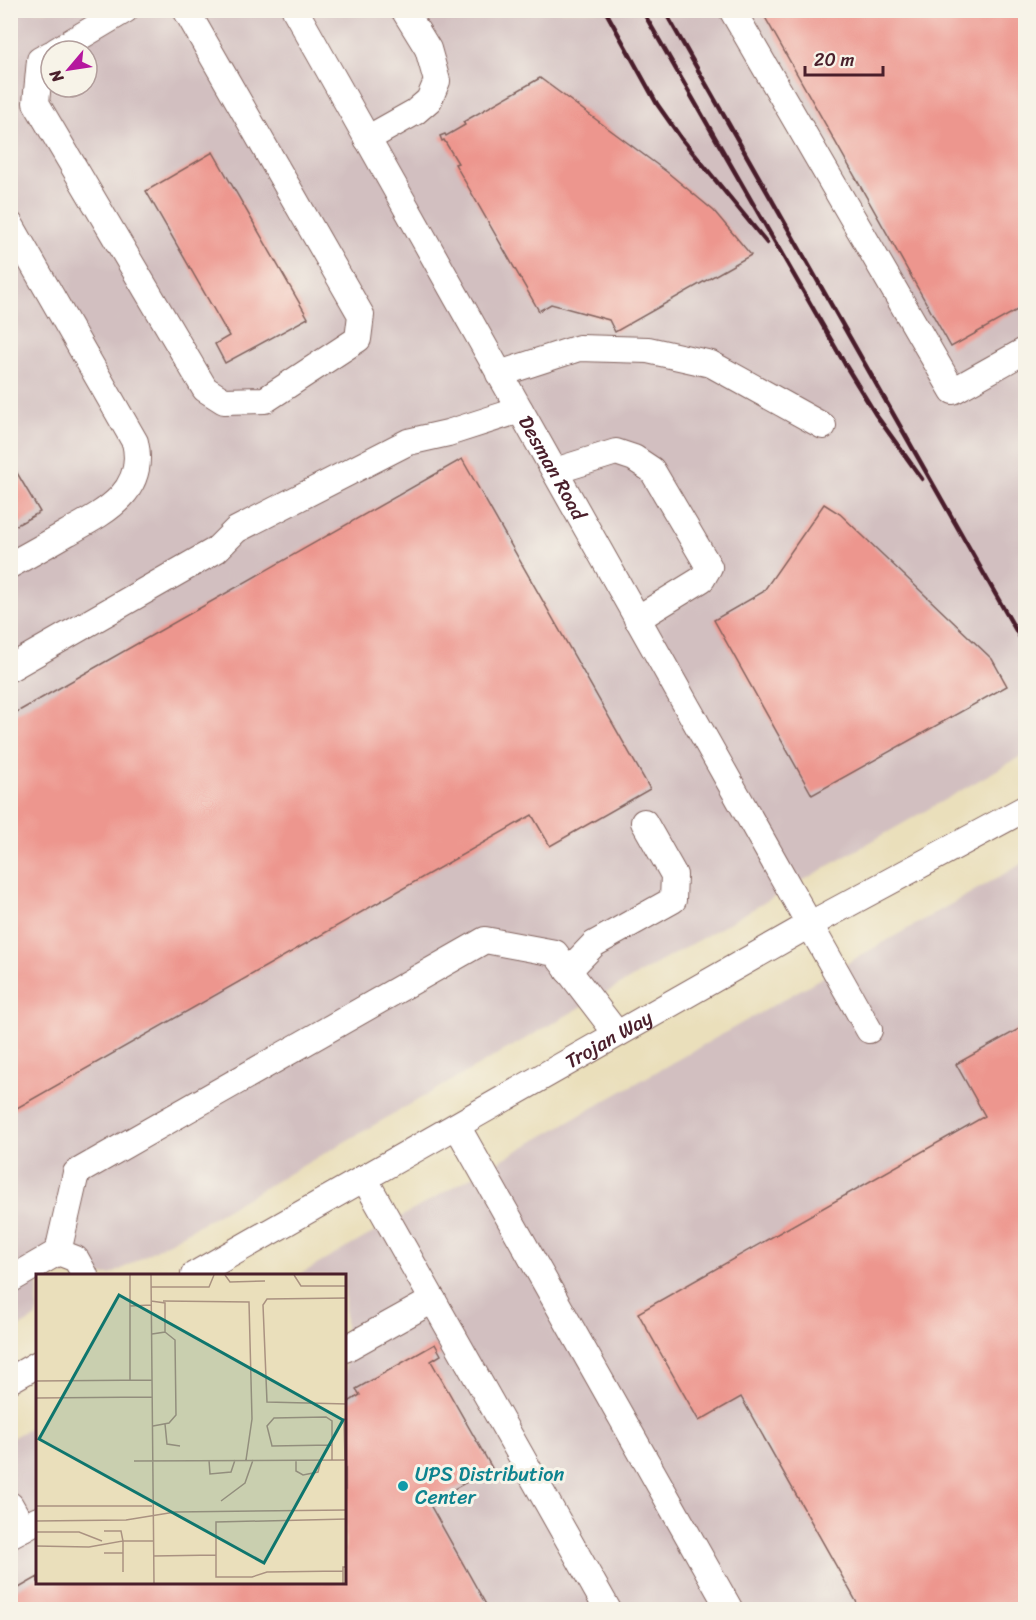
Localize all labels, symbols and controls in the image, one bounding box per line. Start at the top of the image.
north arrow [39,39,99,99]
scale bar [805,39,883,77]
text: 20 m [814,44,854,76]
text: N [41,63,72,89]
street label: Desman Road [509,409,597,528]
street label: Trojan Way [558,1000,660,1078]
inset map [36,1274,346,1584]
place label: UPS Distribution Center [415,1457,564,1515]
marker: UPS Distribution Center [396,1479,410,1493]

